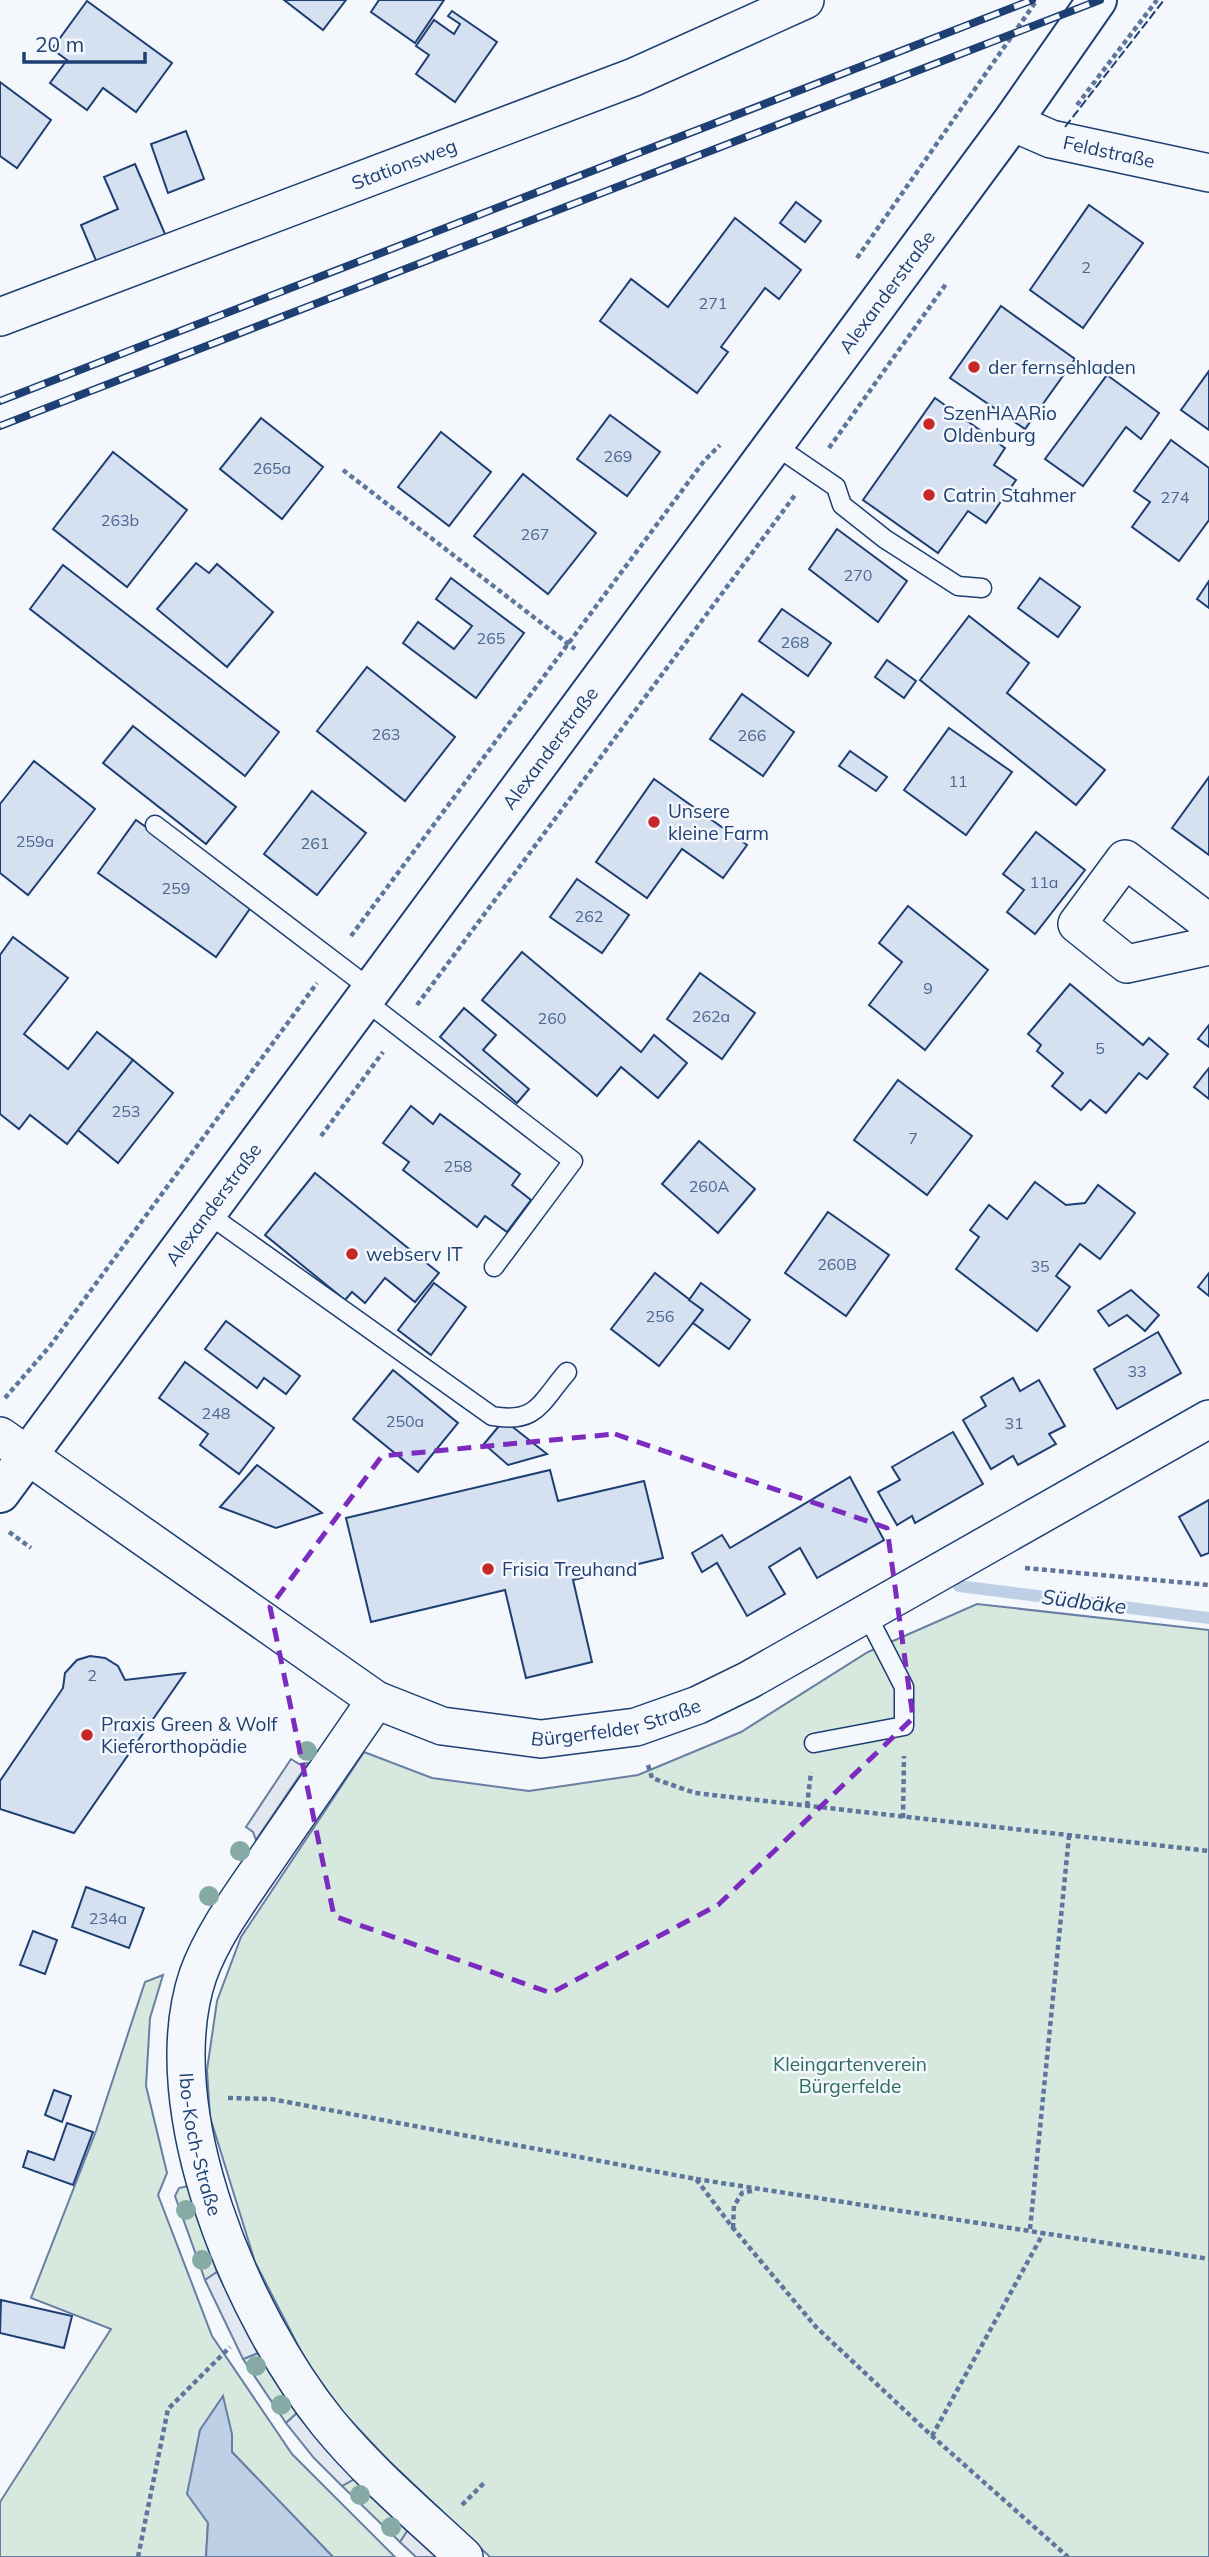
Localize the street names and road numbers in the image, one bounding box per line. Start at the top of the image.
street label: Feldstraße [1061,130,1157,173]
street label: Stationsweg [348,133,460,195]
street label: Alexanderstraße [833,226,940,358]
street label: Alexanderstraße [497,682,603,814]
street label: Alexanderstraße [160,1138,266,1270]
street label: Bürgerfelder Straße [529,1693,704,1751]
street label: Ibo-Koch-Straße [174,2072,227,2219]

